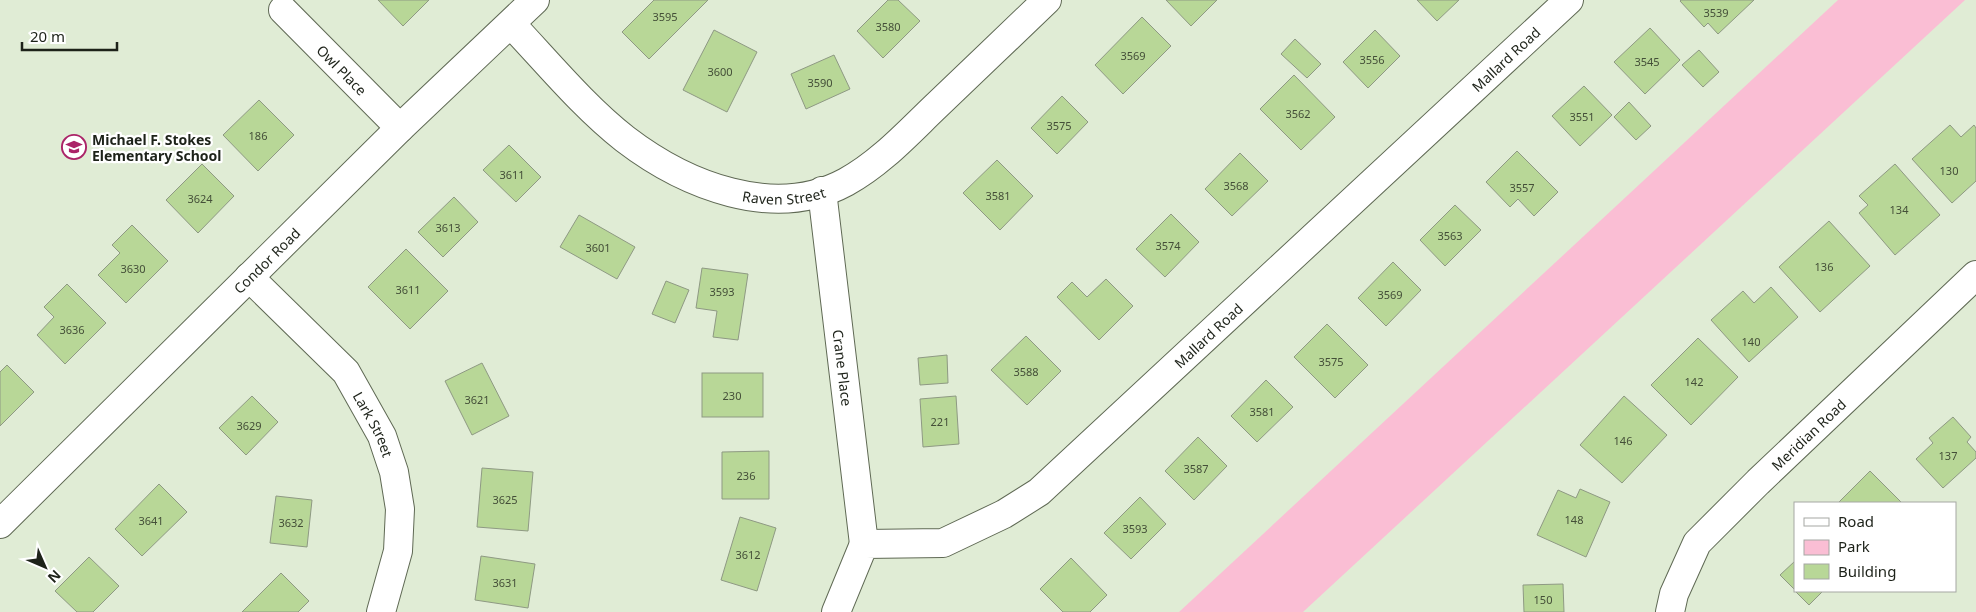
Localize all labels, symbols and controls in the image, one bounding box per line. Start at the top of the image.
house number: 3539 [1703,5,1729,20]
house number: 3595 [652,9,678,24]
house number: 3580 [875,19,901,34]
scale bar [22,20,118,52]
street label: Mallard Road [1467,22,1544,96]
text: 20 m [30,26,65,46]
street label: Owl Place [313,40,371,99]
house number: 3569 [1120,48,1146,63]
house number: 3556 [1359,52,1385,67]
house number: 3545 [1634,54,1660,69]
house number: 3600 [707,64,733,79]
house number: 3590 [807,75,833,90]
house number: 3562 [1285,106,1311,121]
house number: 3551 [1569,109,1595,124]
house number: 3575 [1046,118,1072,133]
house number: 186 [249,128,267,143]
place label: Michael F. Stokes Elementary School [92,130,222,165]
school or university icon: Michael F. Stokes Elementary School [61,134,87,160]
house number: 130 [1940,163,1958,178]
house number: 3611 [499,167,525,182]
house number: 3568 [1223,178,1249,193]
house number: 3557 [1509,180,1535,195]
street label: Raven Street [741,182,828,208]
house number: 3581 [985,188,1011,203]
house number: 3624 [187,191,213,206]
house number: 134 [1890,202,1909,217]
house number: 3613 [435,220,461,235]
street label: Condor Road [229,223,304,297]
house number: 3563 [1437,228,1463,243]
house number: 3574 [1155,238,1181,253]
house number: 3601 [585,240,611,255]
house number: 136 [1815,259,1833,274]
house number: 3630 [120,261,146,276]
house number: 3611 [395,282,421,297]
house number: 3593 [709,284,735,299]
house number: 3569 [1377,287,1403,302]
street label: Mallard Road [1170,299,1246,372]
house number: 3636 [59,322,85,337]
street label: Crane Place [829,328,857,407]
house number: 140 [1742,334,1760,349]
house number: 3575 [1318,354,1344,369]
house number: 3588 [1013,364,1039,379]
house number: 142 [1685,374,1703,389]
street label: Lark Street [349,388,398,459]
house number: 230 [723,388,741,403]
house number: 3621 [464,392,490,407]
street label: Meridian Road [1767,394,1850,474]
house number: 3581 [1249,404,1275,419]
house number: 221 [931,414,949,429]
house number: 3629 [236,418,262,433]
house number: 146 [1614,433,1632,448]
house number: 137 [1939,448,1957,463]
house number: 3587 [1183,461,1209,476]
house number: 236 [737,468,755,483]
house number: 3625 [492,492,518,507]
legend [1794,502,1956,592]
text: Road [1838,511,1874,531]
house number: 148 [1565,512,1583,527]
house number: 3641 [138,513,164,528]
house number: 3632 [278,515,304,530]
house number: 3593 [1122,521,1148,536]
text: Park [1838,536,1870,556]
north arrow [20,542,70,592]
house number: 3612 [735,547,761,562]
text: Building [1838,561,1896,581]
text: N [44,566,65,587]
house number: 3631 [492,575,518,590]
house number: 150 [1534,592,1552,607]

